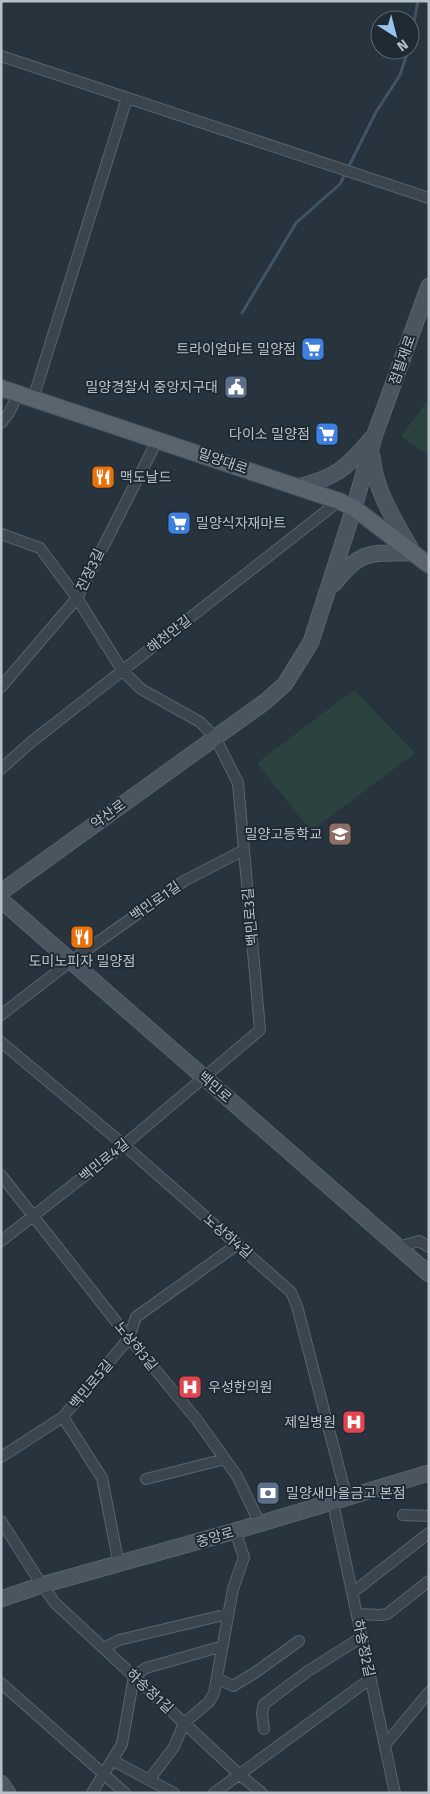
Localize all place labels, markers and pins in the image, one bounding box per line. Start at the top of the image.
supermarket icon: 트라이얼마트 밀양점 [300,336,326,362]
place label: 트라이얼마트 밀양점 [176,341,296,358]
public building icon: 밀양경찰서 중앙지구대 [223,374,249,400]
place label: 밀양경찰서 중앙지구대 [85,379,218,396]
supermarket icon: 다이소 밀양점 [314,421,340,447]
place label: 다이소 밀양점 [229,426,310,443]
restaurant icon: 맥도날드 [90,464,116,490]
place label: 맥도날드 [120,469,172,486]
supermarket icon: 밀양식자재마트 [166,510,192,536]
place label: 밀양식자재마트 [196,515,286,532]
school or university icon: 밀양고등학교 [327,821,353,847]
place label: 밀양고등학교 [245,826,322,843]
restaurant icon: 도미노피자 밀양점 [69,924,95,950]
place label: 도미노피자 밀양점 [29,953,135,970]
hospital icon: 우성한의원 [177,1374,203,1400]
place label: 우성한의원 [208,1379,272,1396]
hospital icon: 제일병원 [341,1409,367,1435]
place label: 제일병원 [284,1414,336,1431]
bank icon: 밀양새마을금고 본점 [255,1480,281,1506]
place label: 밀양새마을금고 본점 [286,1485,406,1502]

